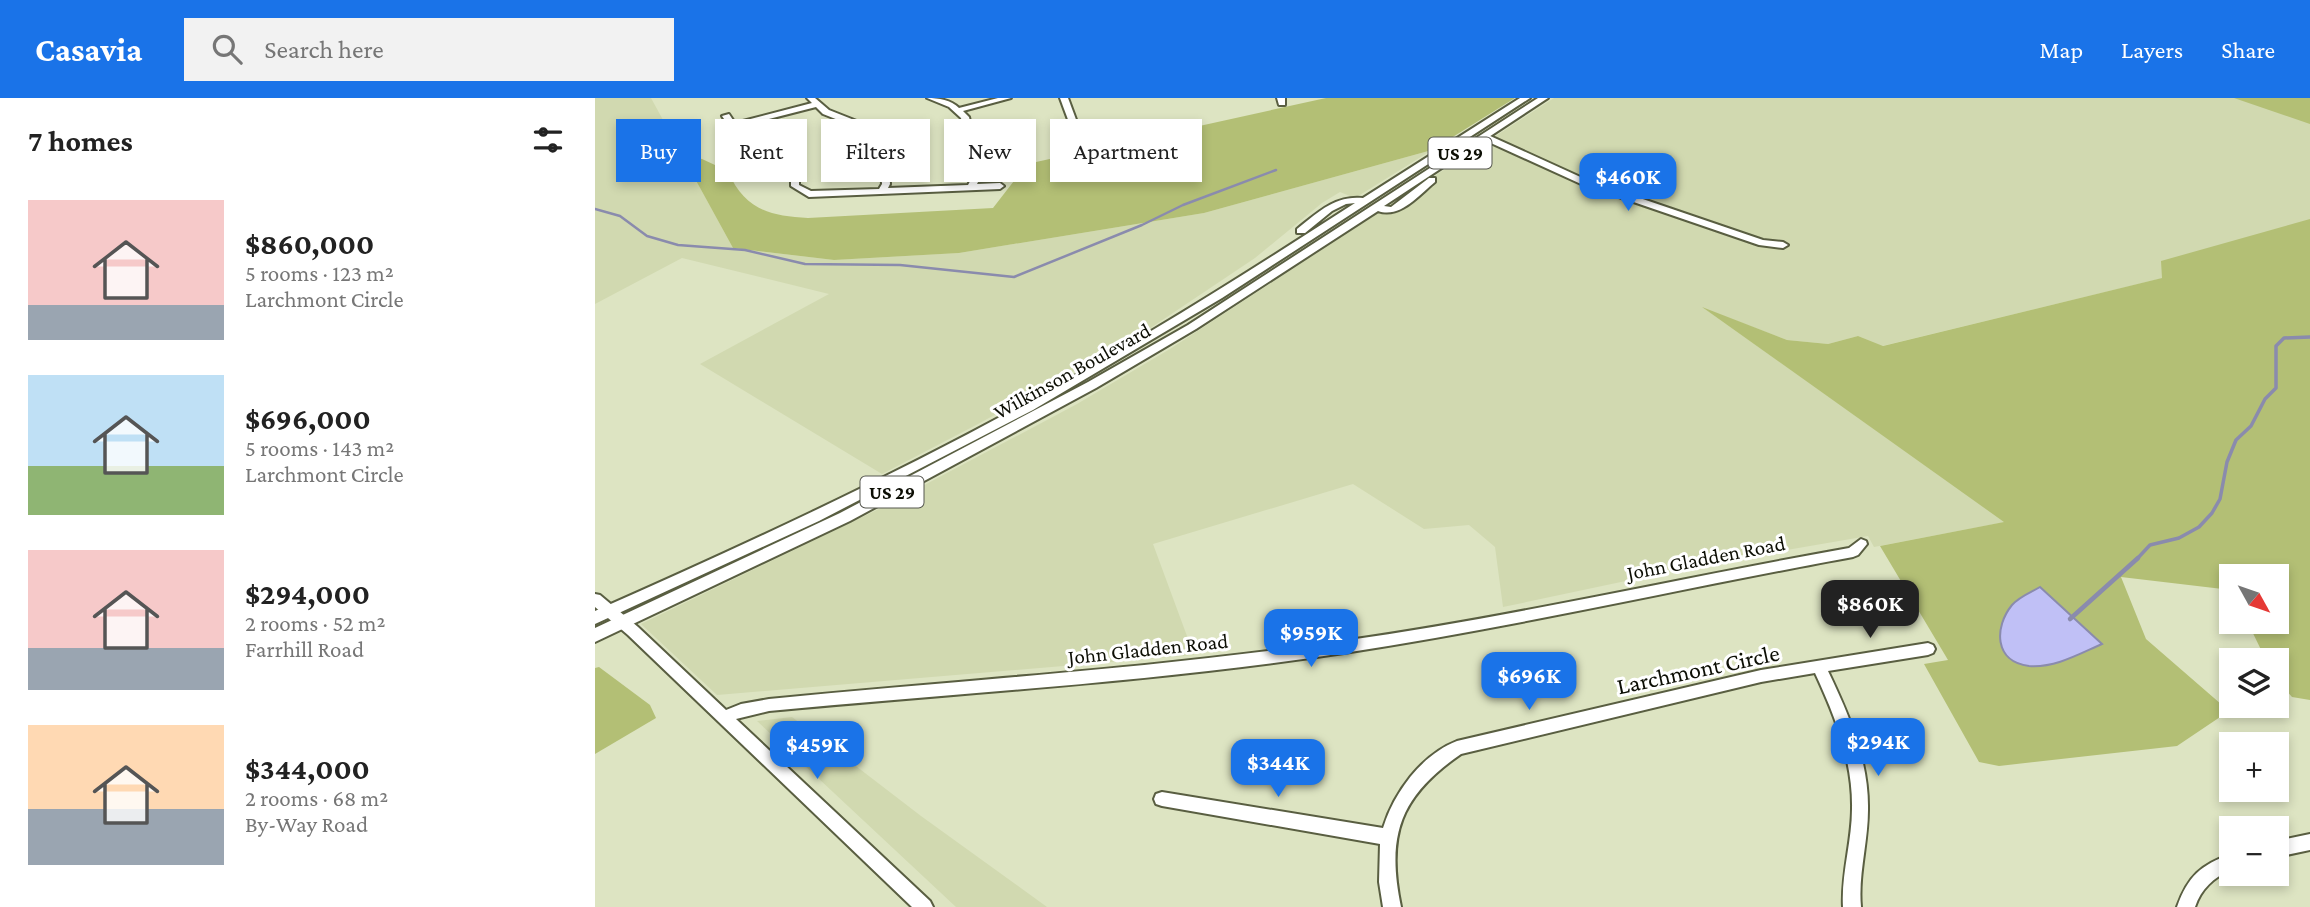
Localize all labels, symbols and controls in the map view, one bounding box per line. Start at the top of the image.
search box [184,18,674,81]
icon: search [208,30,246,68]
text: Casavia [35,31,142,68]
text: Search here [264,35,384,64]
text: Map [2039,36,2083,63]
text: Layers [2121,36,2183,63]
text: Share [2221,36,2275,63]
chip: Buy [616,119,701,182]
chip: Rent [715,119,807,182]
chip: Filters [821,119,930,182]
chip: New [944,119,1036,182]
chip: Apartment [1050,119,1202,182]
icon: filters [529,121,567,159]
text: 7 homes [28,124,133,157]
road number: US 29 [1429,138,1491,168]
pin: $460K [1579,153,1677,213]
text: $460K [1595,163,1661,189]
text: $860,000 [245,227,374,260]
icon: home [84,228,168,312]
text: 5 rooms · 123 m² [245,260,394,286]
text: Larchmont Circle [245,286,404,312]
street label: Wilkinson Boulevard [989,318,1155,424]
text: $696,000 [245,402,371,435]
icon: home [84,403,168,487]
text: 5 rooms · 143 m² [245,435,394,461]
text: Larchmont Circle [245,461,404,487]
road number: US 29 [861,476,923,508]
street label: John Gladden Road [1623,531,1787,586]
north arrow [2219,564,2289,634]
map controls [2219,564,2289,886]
text: $294,000 [245,577,370,610]
icon: home [84,578,168,662]
pin: $860K [1821,580,1919,640]
text: $860K [1837,590,1903,616]
text: 2 rooms · 52 m² [245,610,385,636]
pin: $959K [1262,610,1360,669]
text: $959K [1280,619,1342,645]
street label: John Gladden Road [1065,629,1229,670]
text: Farrhill Road [245,636,364,662]
street label: Larchmont Circle [1614,639,1782,699]
button: layers [2219,648,2289,718]
pin: $696K [1480,652,1578,712]
text: $696K [1497,662,1561,688]
pin: $294K [1829,718,1927,778]
pin: $459K [768,722,866,781]
text: $294K [1847,728,1909,754]
text: $459K [786,731,848,757]
button: + [2219,732,2289,802]
pin: $344K [1229,740,1327,799]
text: $344K [1247,749,1309,775]
text: $344,000 [245,752,370,785]
icon: home [84,753,168,837]
text: 2 rooms · 68 m² [245,785,388,811]
text: By-Way Road [245,811,368,837]
button: − [2219,816,2289,886]

